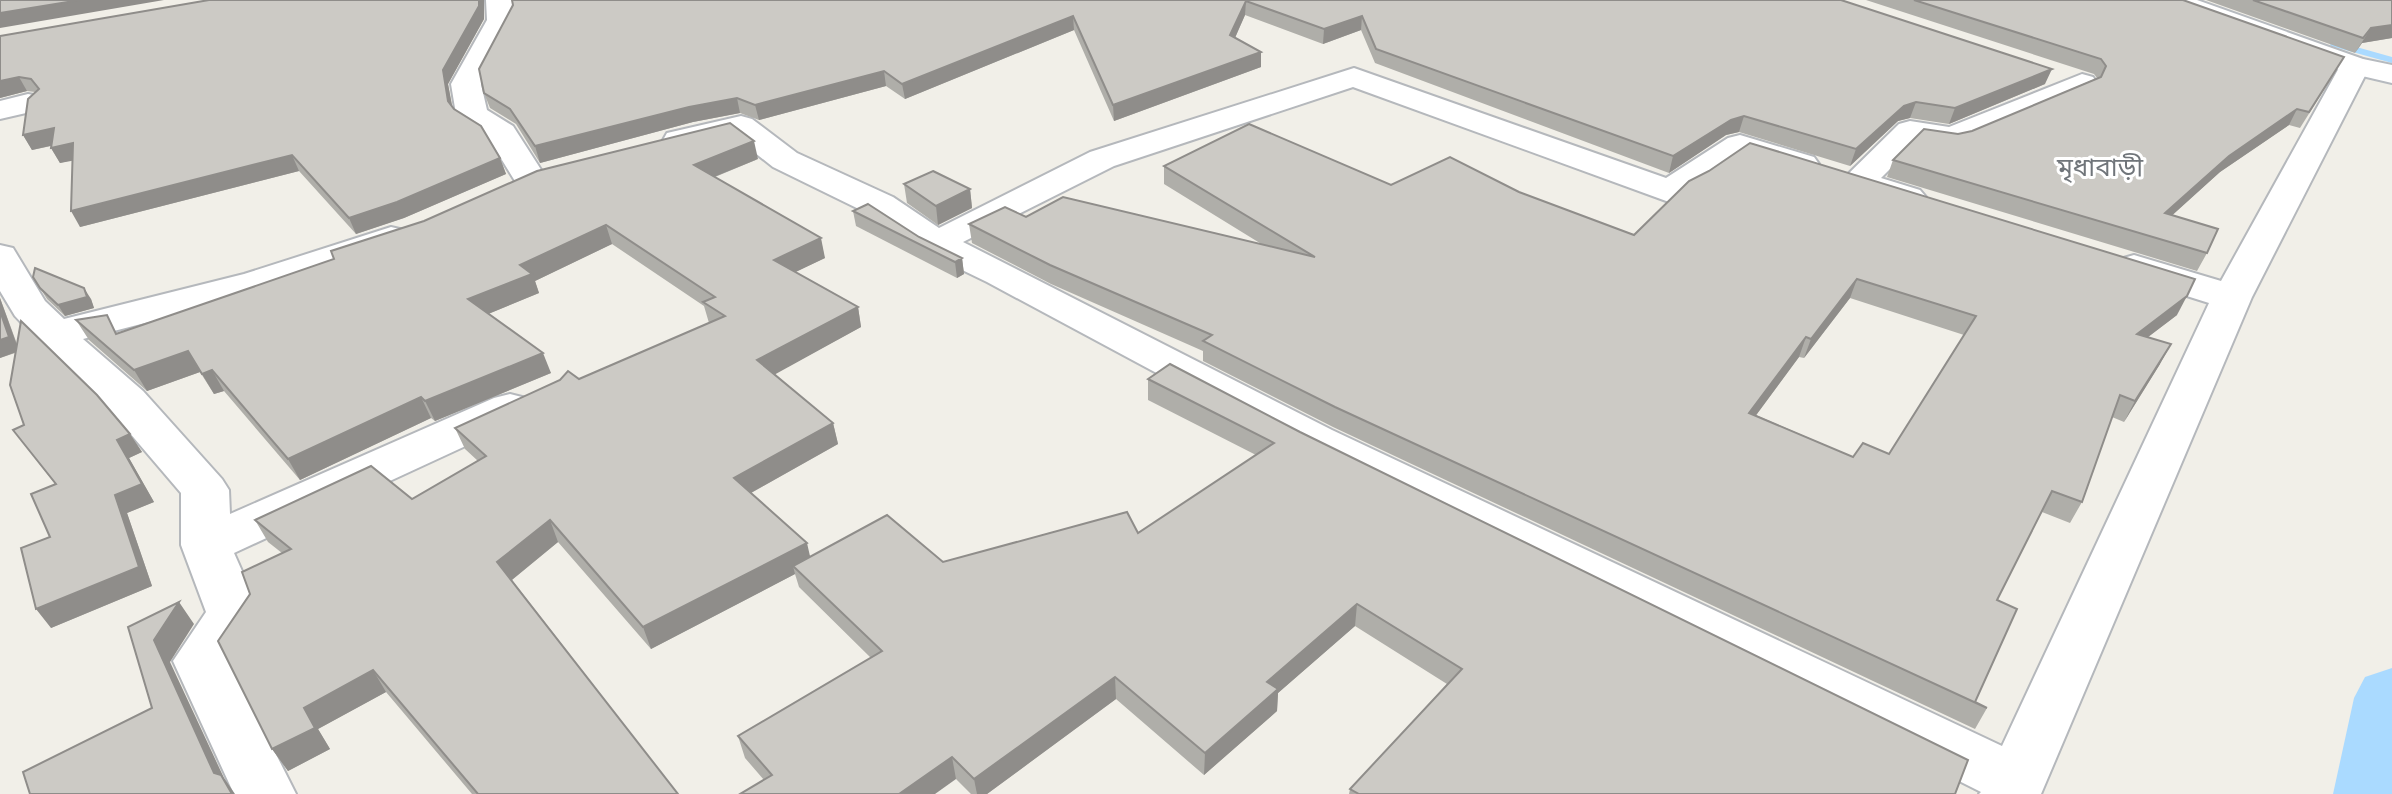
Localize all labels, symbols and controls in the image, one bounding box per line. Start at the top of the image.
district label: মৃধাবাড়ী [2056,151,2144,183]

